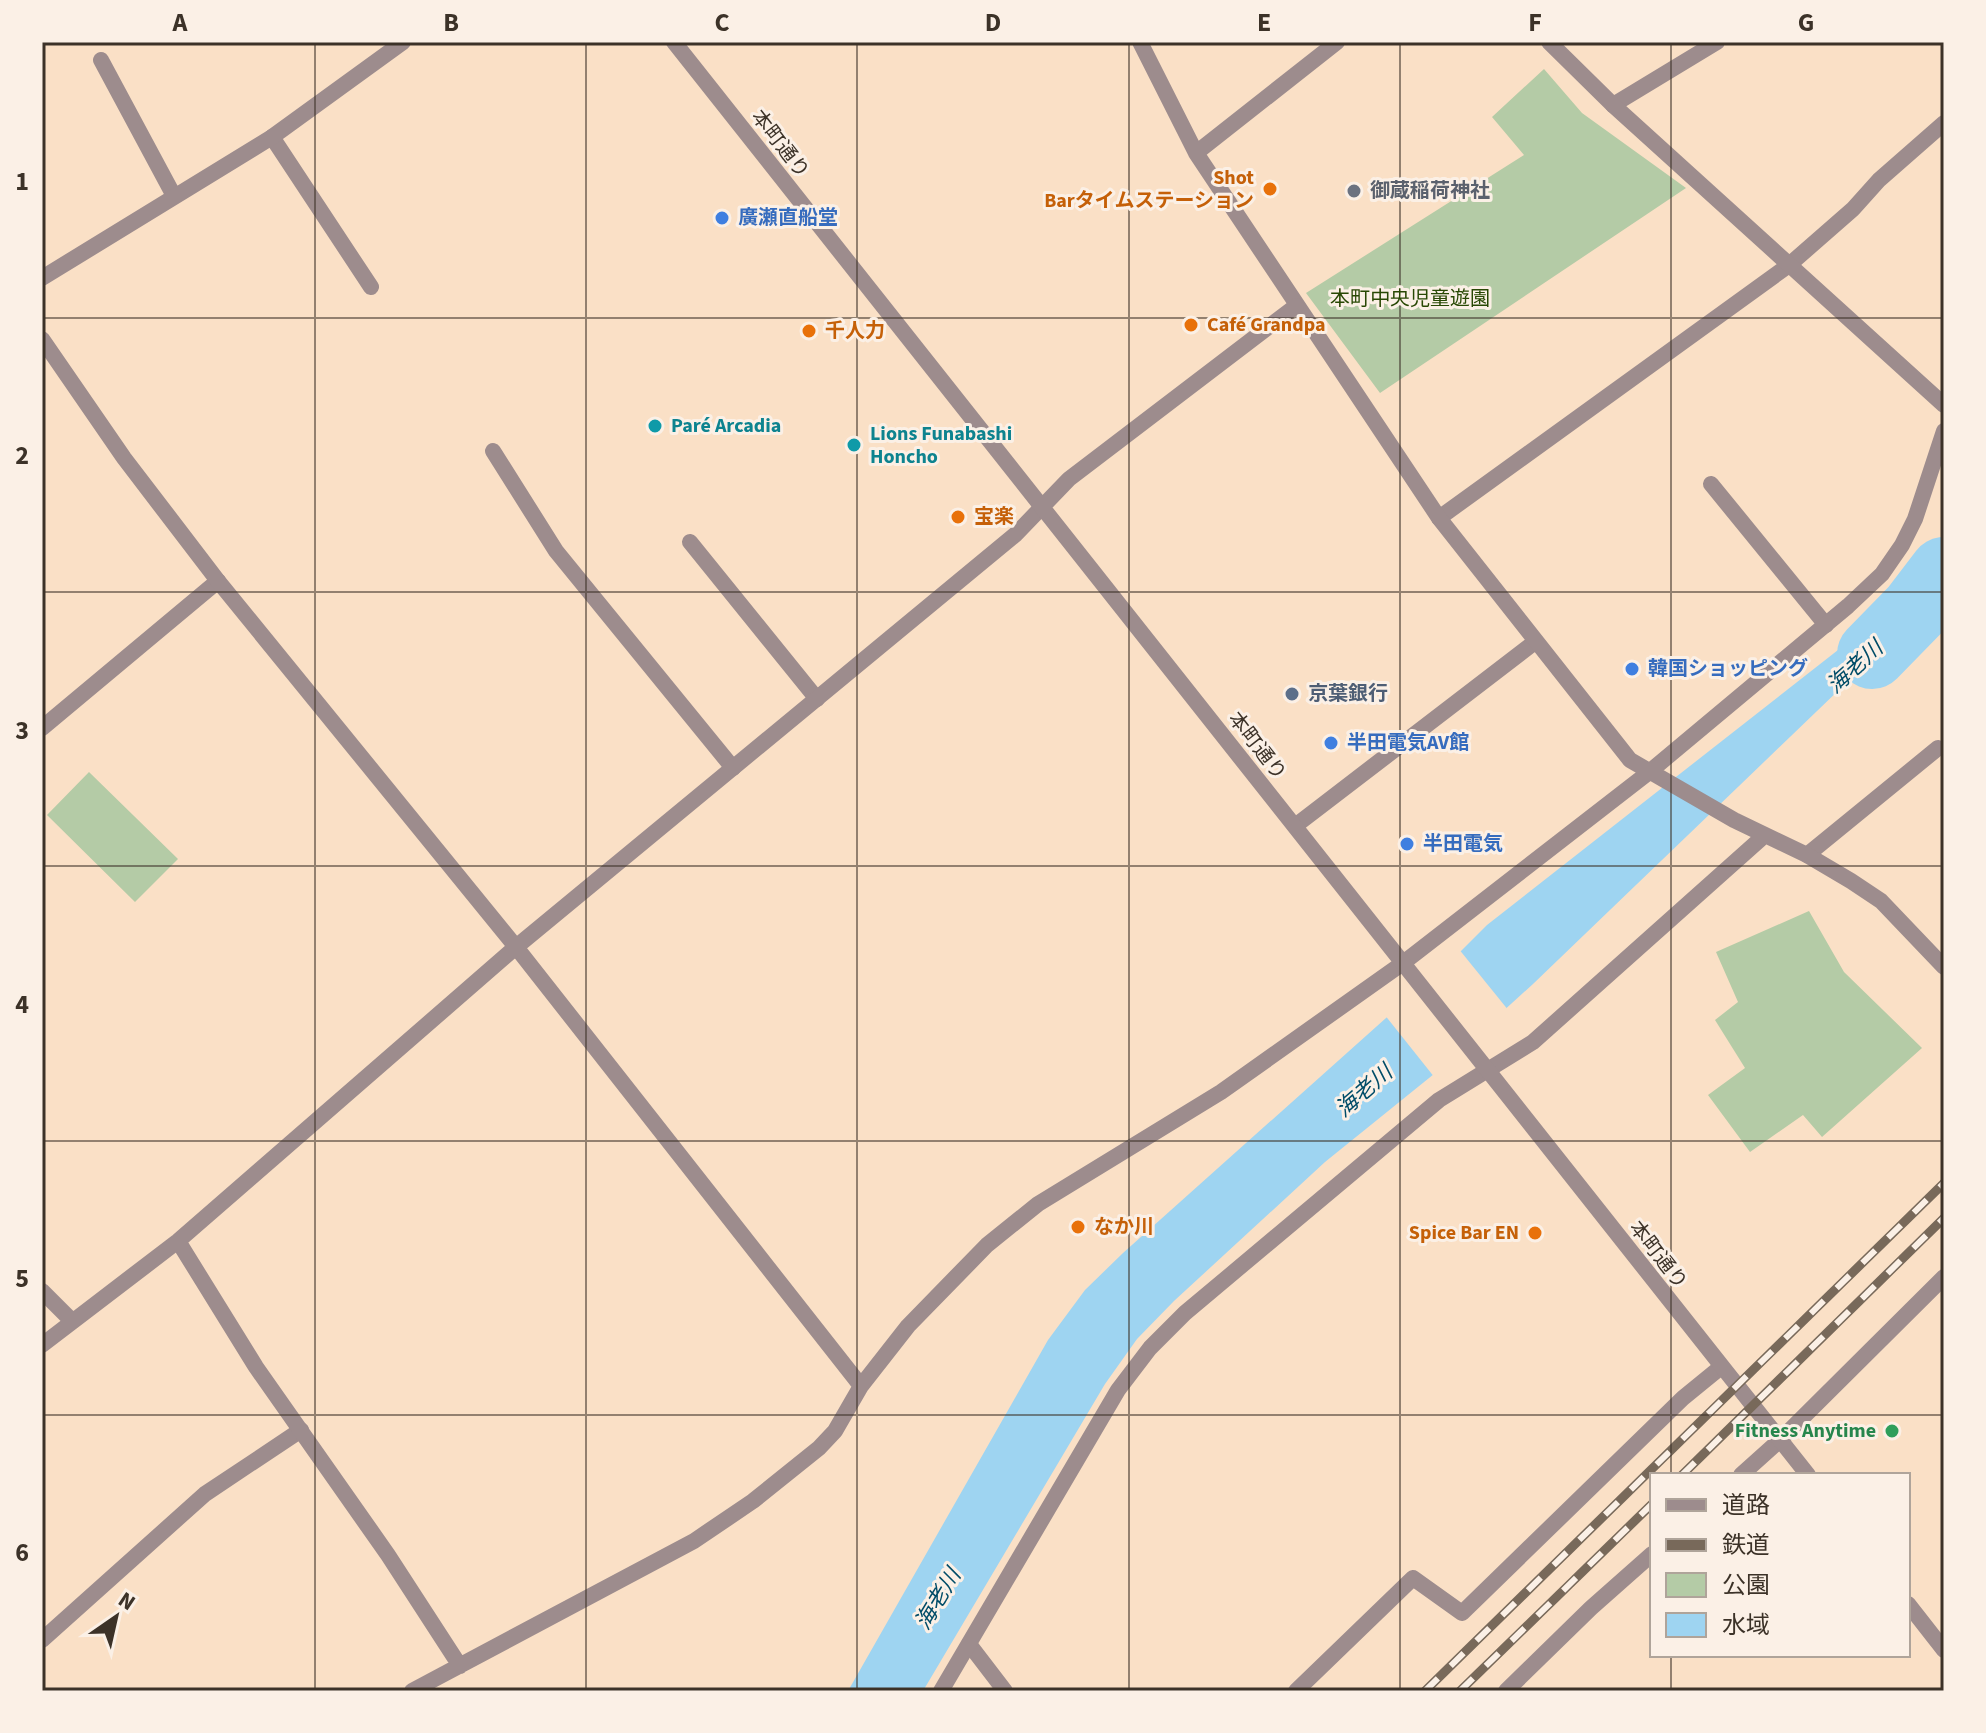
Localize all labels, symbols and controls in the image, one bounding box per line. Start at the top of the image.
text: A [172,4,189,41]
text: B [443,4,459,41]
text: C [714,4,730,41]
text: D [985,4,1001,41]
text: E [1257,4,1271,41]
text: F [1528,4,1542,41]
text: G [1798,4,1814,41]
street label: 本町通り [744,104,816,184]
text: 1 [15,163,29,200]
place label: Shot Barタイムステーション [1044,164,1254,215]
place label: 御蔵稲荷神社 [1370,177,1490,205]
marker: Shot Barタイムステーション [1261,180,1279,198]
marker: 御蔵稲荷神社 [1345,182,1363,200]
place label: 廣瀬直船堂 [738,204,838,232]
marker: 廣瀬直船堂 [713,209,731,227]
park label: 本町中央児童遊園 [1330,285,1490,313]
place label: Café Grandpa [1207,311,1326,339]
marker: Café Grandpa [1182,316,1200,334]
place label: 千人力 [825,317,885,345]
marker: 千人力 [800,322,818,340]
place label: Paré Arcadia [671,412,781,440]
marker: Paré Arcadia [646,417,664,435]
place label: Lions Funabashi Honcho [870,420,1012,471]
marker: Lions Funabashi Honcho [845,436,863,454]
text: 2 [15,437,29,474]
place label: 宝楽 [974,503,1014,531]
marker: 宝楽 [949,508,967,526]
water label: 海老川 [1820,632,1892,701]
place label: 韓国ショッピング [1648,655,1808,683]
marker: 韓国ショッピング [1623,660,1641,678]
place label: 京葉銀行 [1308,680,1388,708]
marker: 京葉銀行 [1283,685,1301,703]
street label: 本町通り [1221,706,1293,786]
text: 3 [15,712,29,749]
place label: 半田電気AV館 [1347,729,1469,757]
marker: 半田電気AV館 [1322,734,1340,752]
place label: 半田電気 [1423,830,1503,858]
marker: 半田電気 [1398,835,1416,853]
text: 4 [15,986,29,1023]
water label: 海老川 [1329,1056,1401,1125]
place label: なか川 [1094,1213,1154,1241]
street label: 本町通り [1622,1215,1694,1295]
marker: なか川 [1069,1218,1087,1236]
place label: Spice Bar EN [1409,1219,1519,1247]
marker: Spice Bar EN [1526,1224,1544,1242]
text: 5 [15,1260,29,1297]
place label: Fitness Anytime [1735,1417,1876,1445]
marker: Fitness Anytime [1883,1422,1901,1440]
legend [1650,1473,1910,1657]
text: 道路 [1722,1488,1770,1523]
text: 鉄道 [1722,1528,1770,1563]
text: 6 [15,1534,29,1571]
water label: 海老川 [907,1561,970,1636]
text: 公園 [1722,1568,1770,1603]
north arrow [76,1577,156,1657]
text: N [112,1584,142,1619]
text: 水域 [1722,1608,1770,1643]

